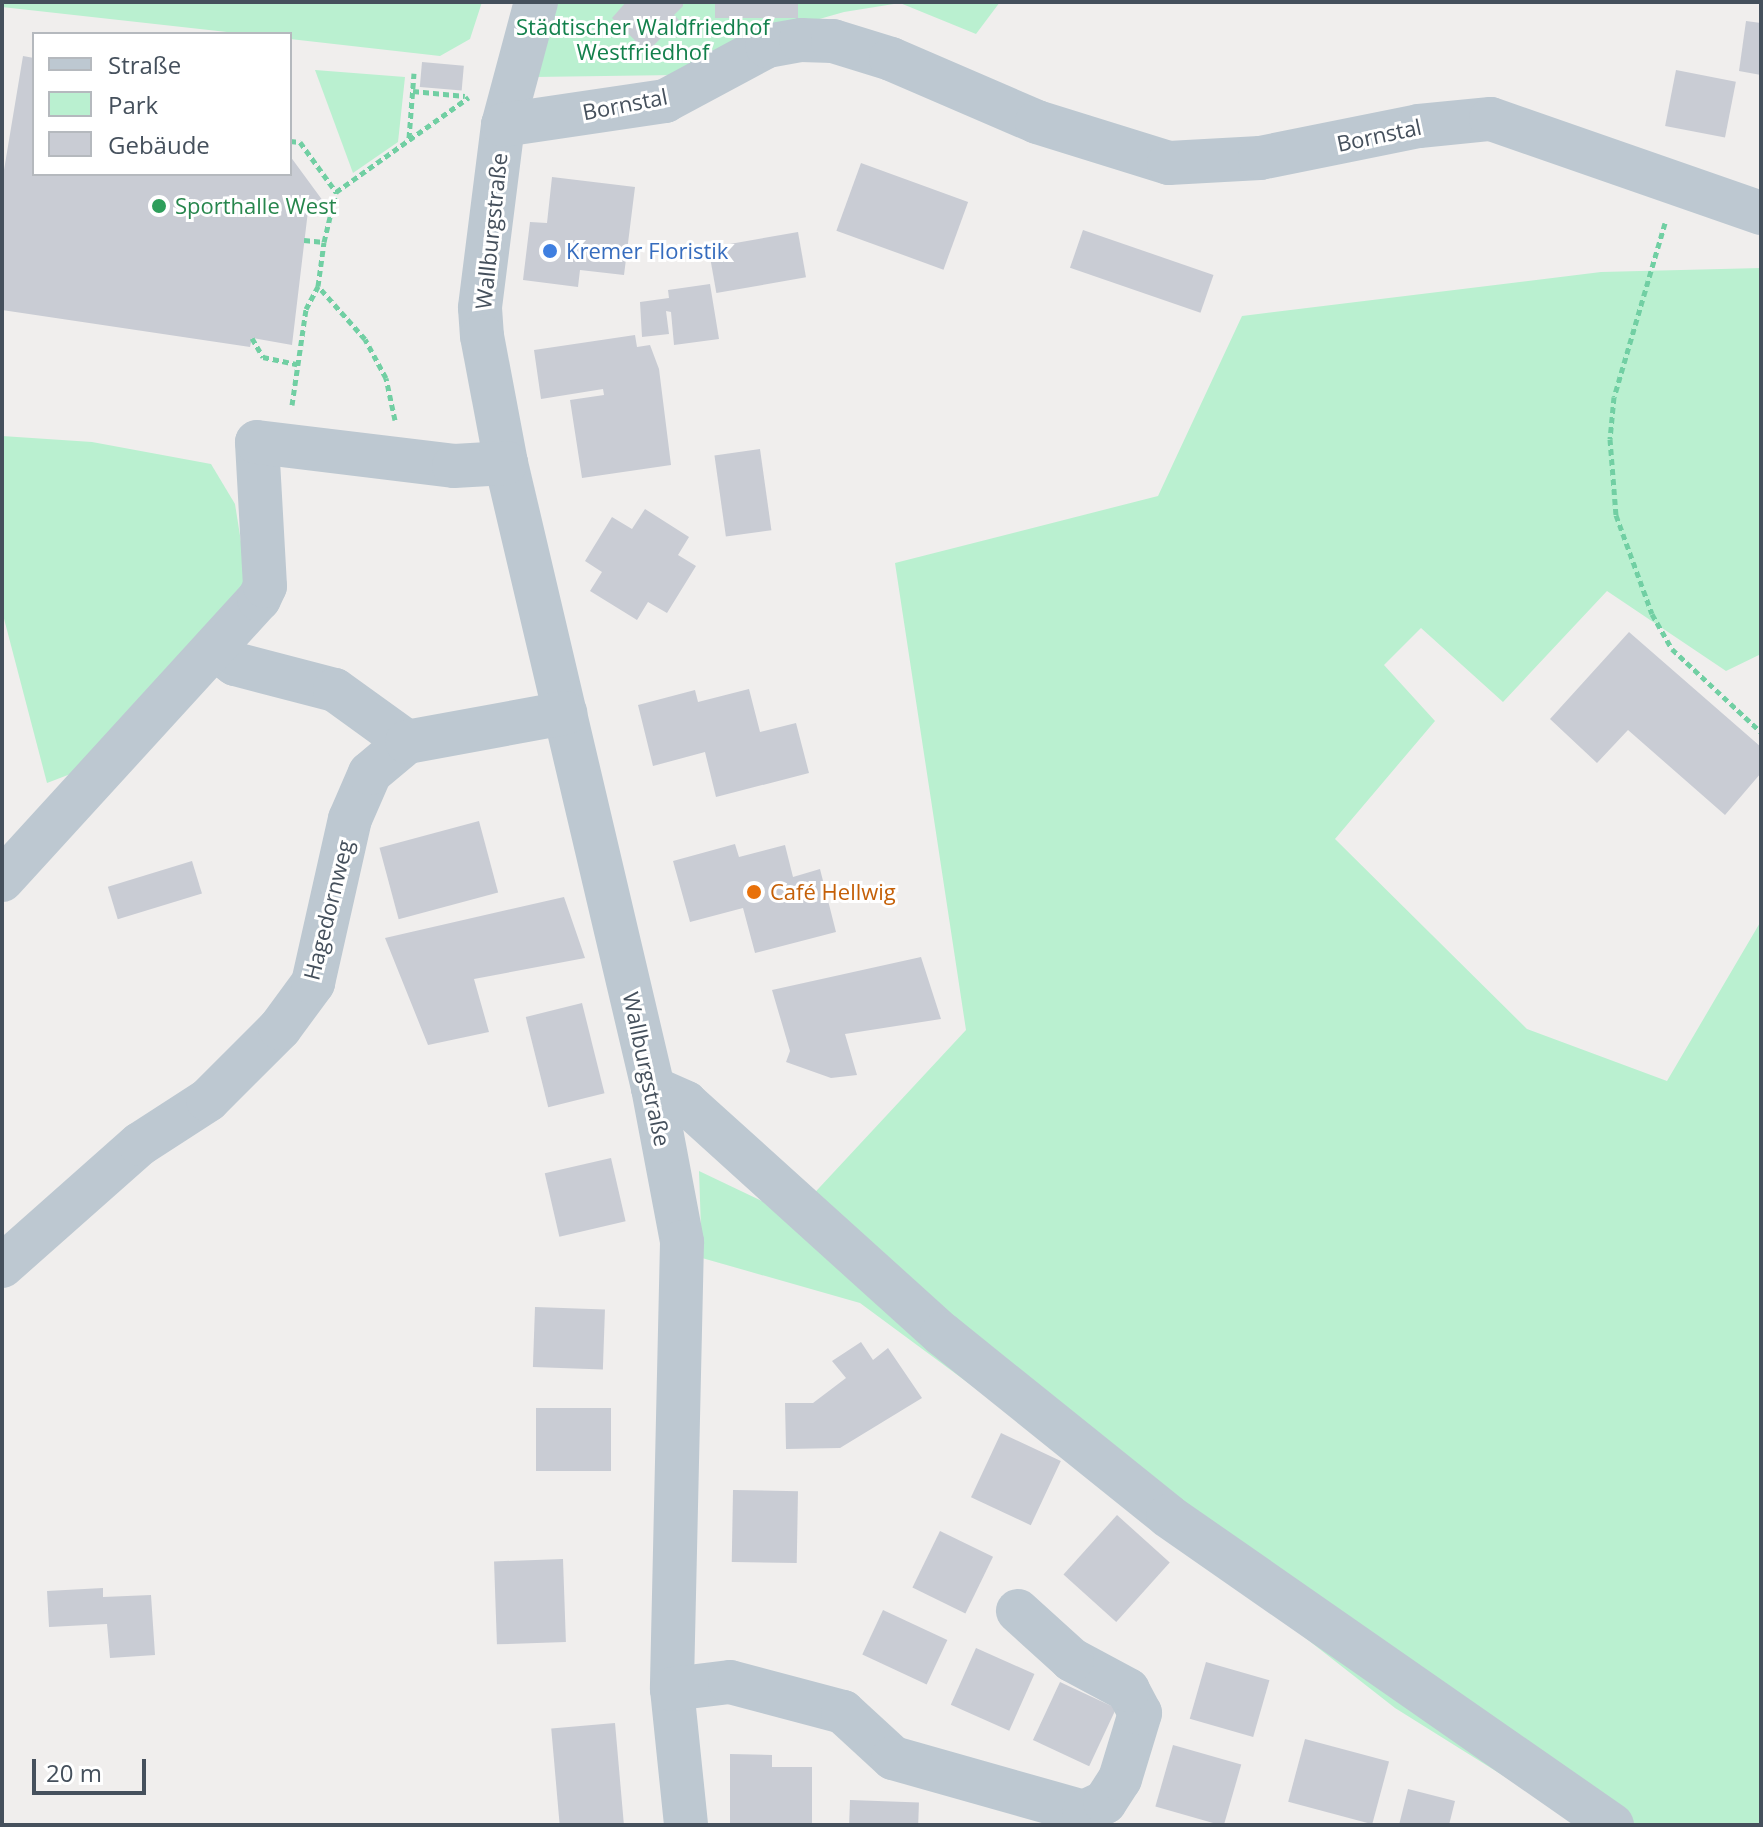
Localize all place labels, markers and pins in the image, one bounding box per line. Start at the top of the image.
place label: Sporthalle West [175,193,336,219]
marker: Sporthalle West [150,197,168,215]
place label: Kremer Floristik [566,238,728,264]
marker: Kremer Floristik [541,242,559,260]
place label: Café Hellwig [770,879,896,905]
marker: Café Hellwig [745,883,763,901]

